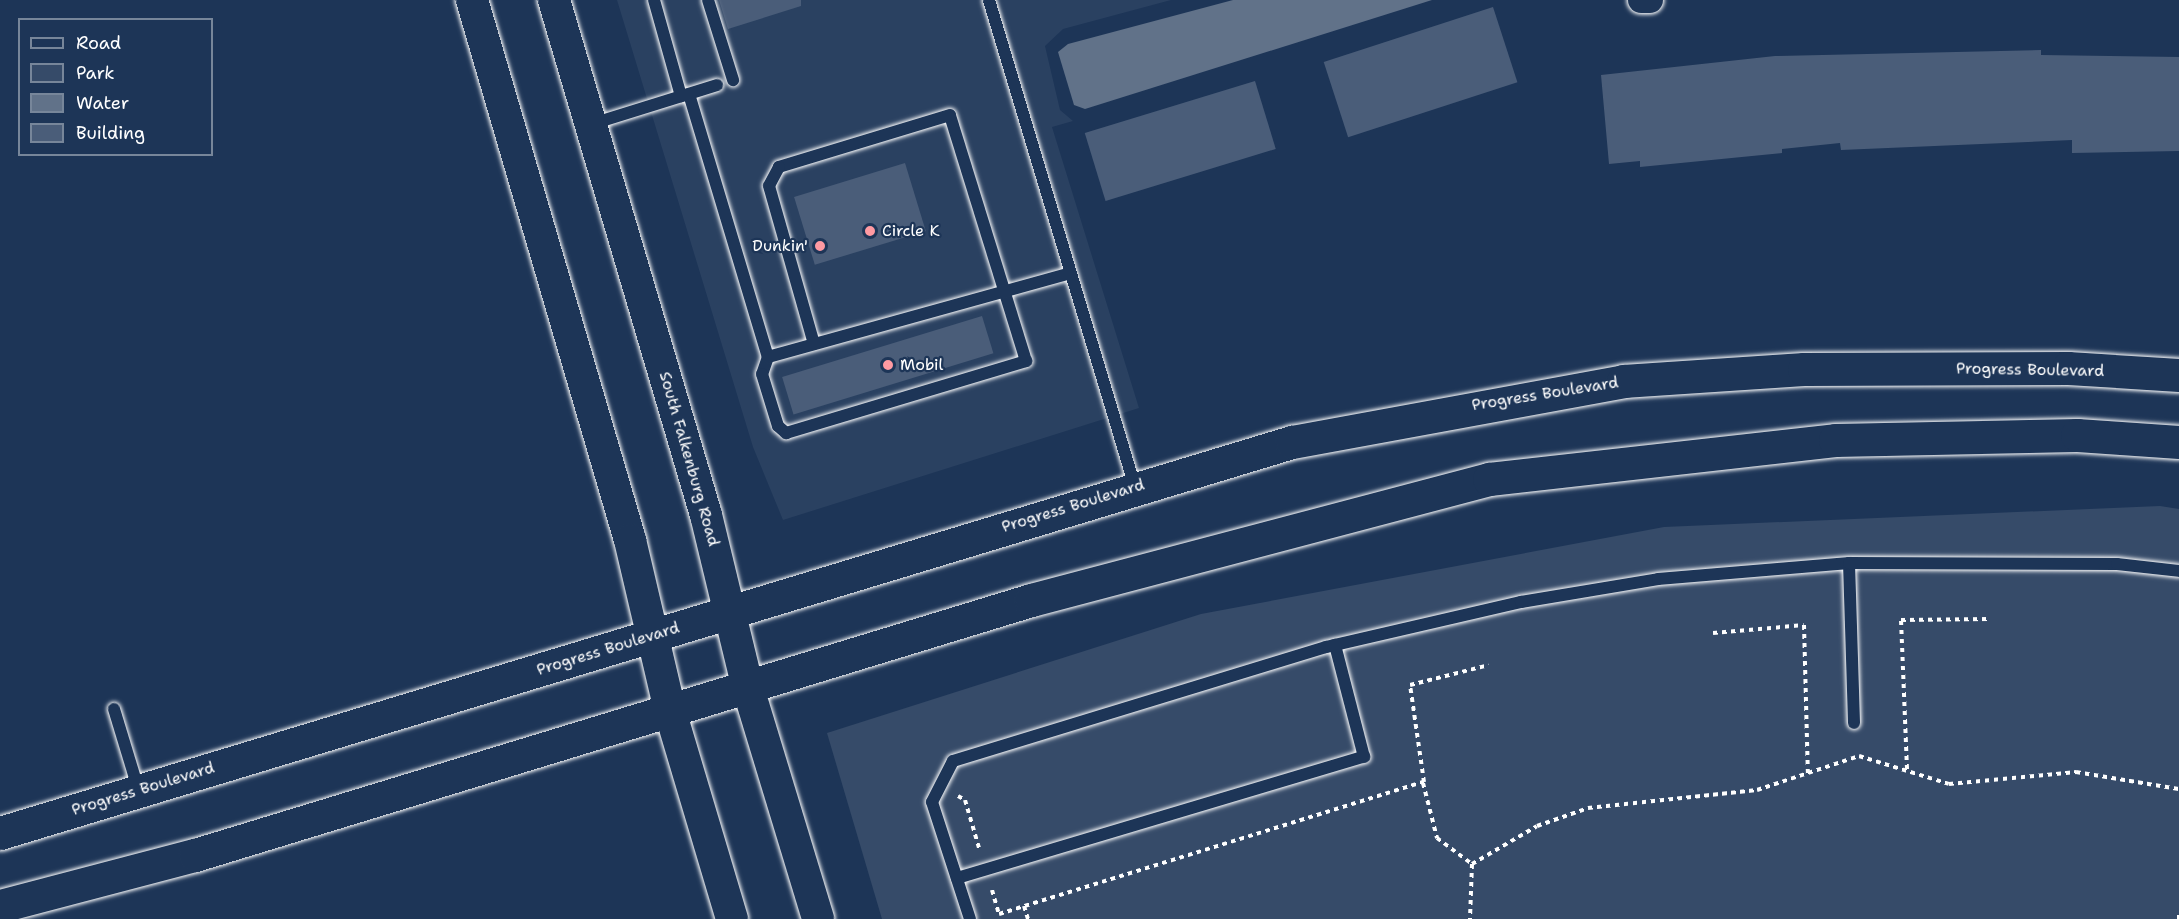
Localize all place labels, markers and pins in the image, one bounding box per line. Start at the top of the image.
place label: Circle K [882,221,940,241]
marker: Circle K [863,224,877,238]
place label: Dunkin' [752,236,808,256]
marker: Dunkin' [813,239,827,253]
place label: Mobil [900,355,943,375]
marker: Mobil [881,358,895,372]

